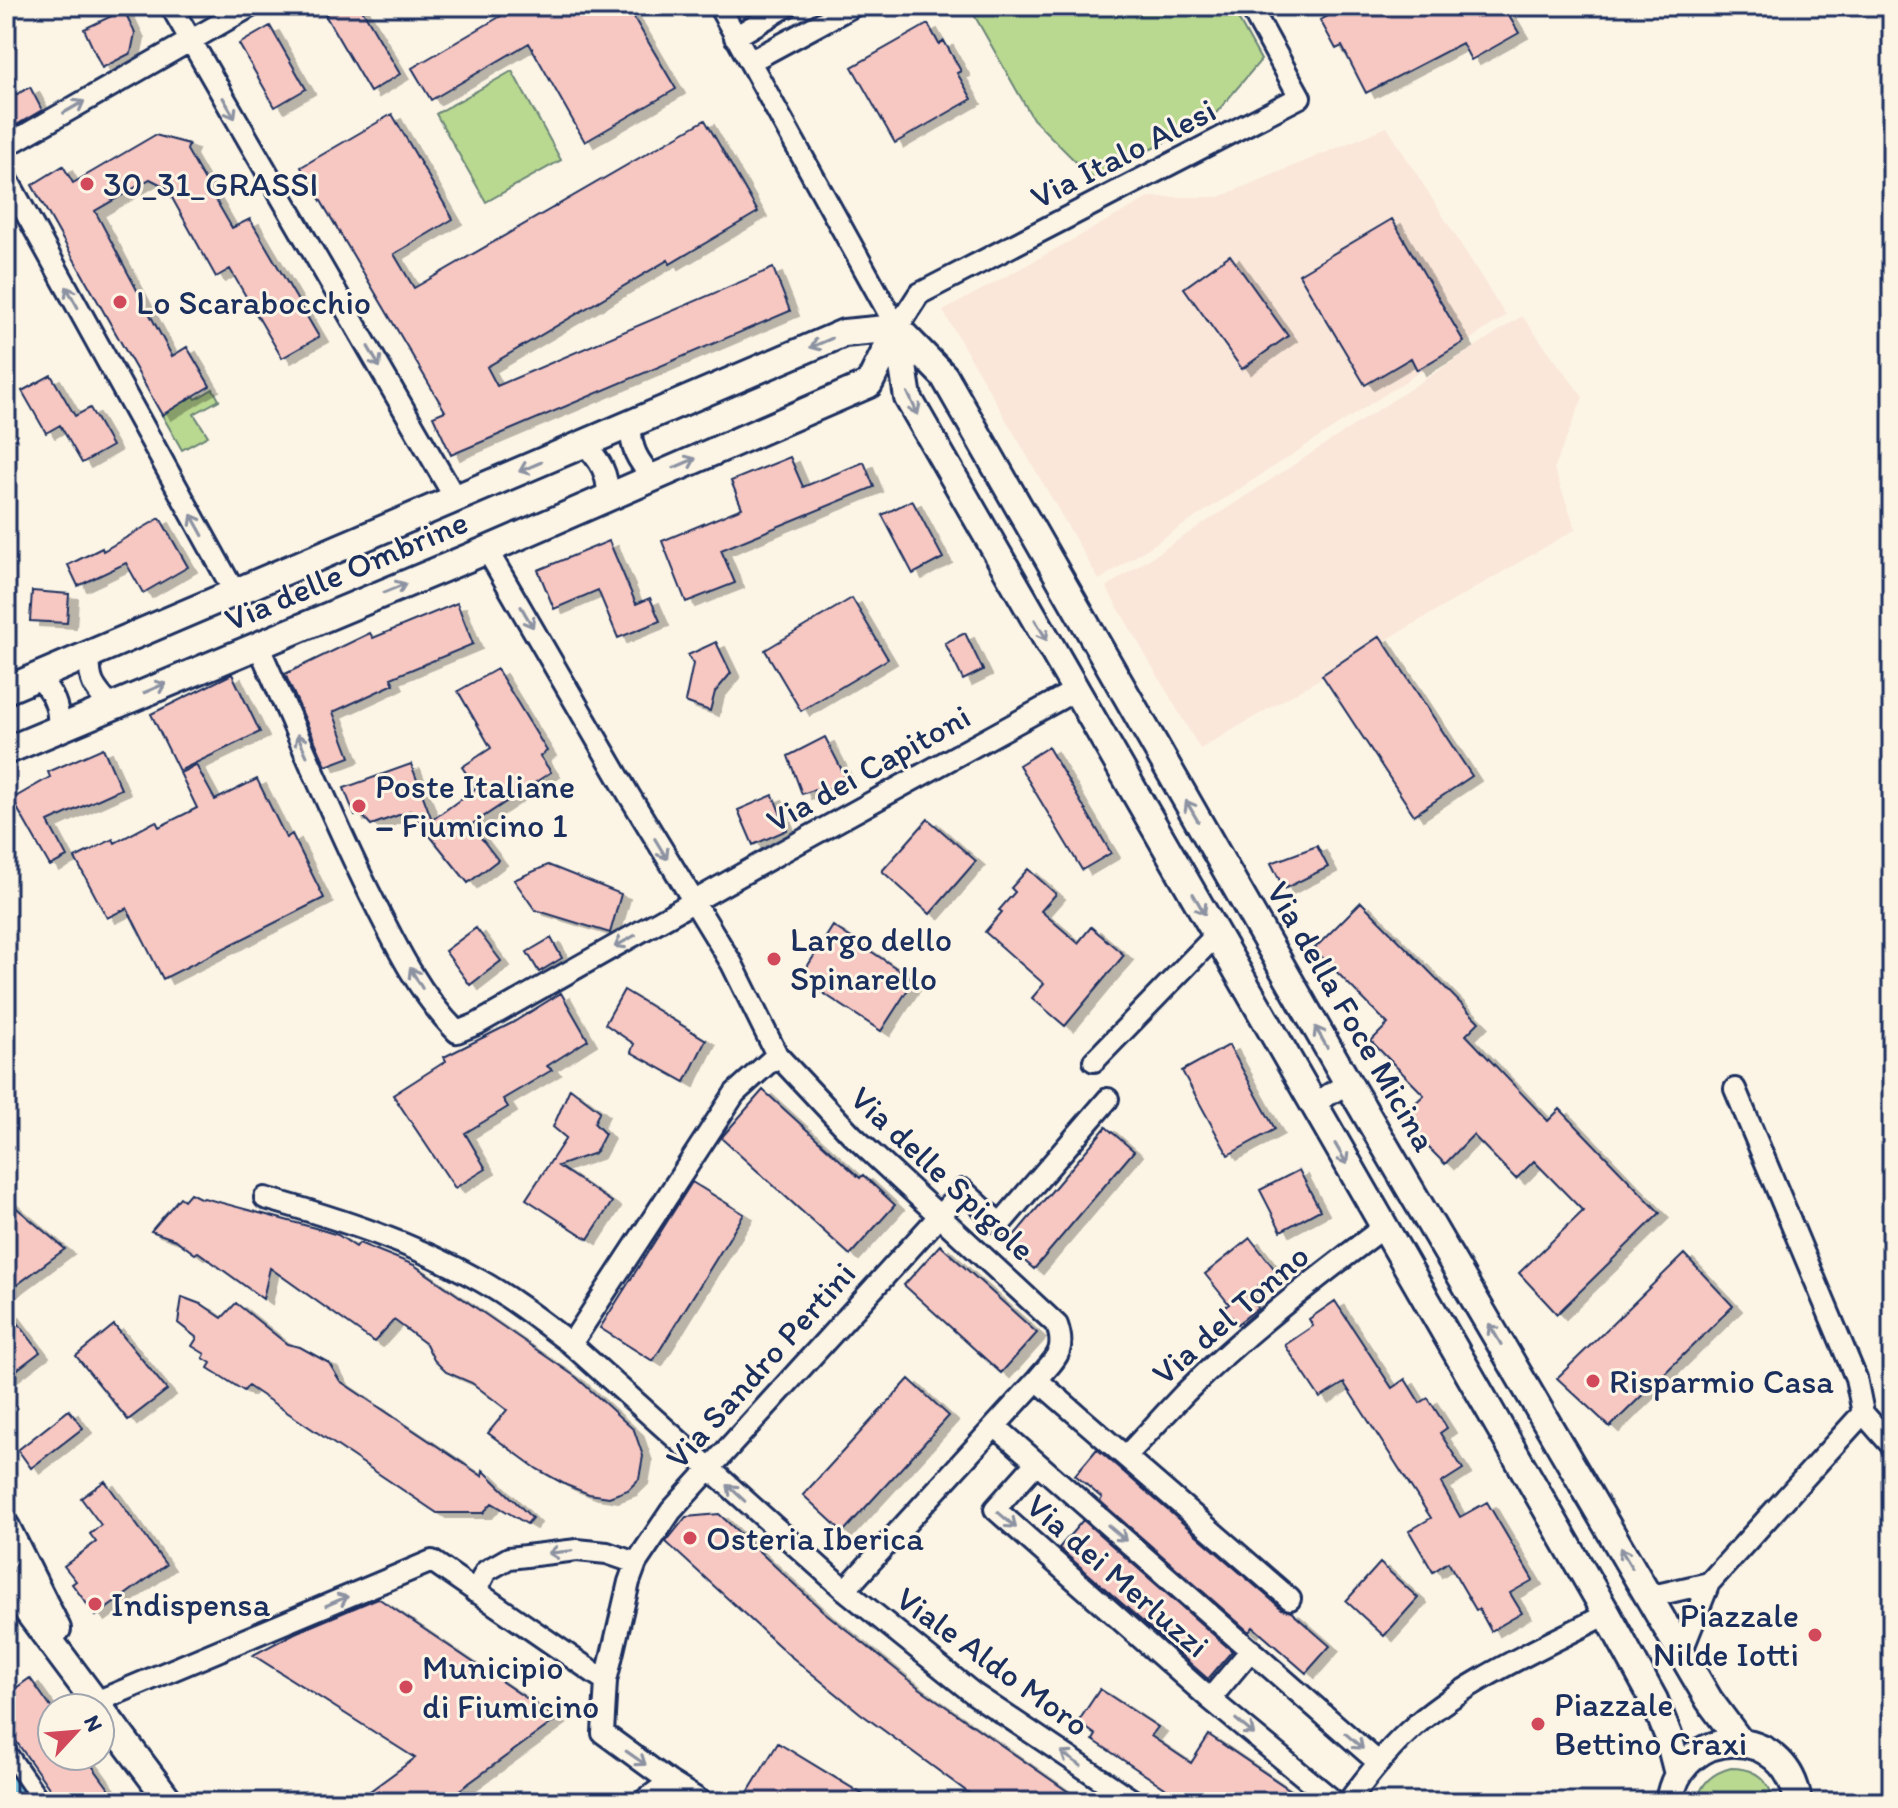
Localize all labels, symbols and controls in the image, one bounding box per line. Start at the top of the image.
street label: Via Italo Alesi [1024,89,1223,218]
one-way arrow [221,96,237,119]
one-way arrow [62,99,85,115]
place label: 30_31_GRASSI [103,164,318,205]
marker: 30_31_GRASSI [78,175,96,193]
place label: Lo Scarabocchio [136,282,371,323]
one-way arrow [64,286,80,309]
marker: Lo Scarabocchio [111,293,129,311]
one-way arrow [809,336,834,351]
one-way arrow [366,345,382,368]
one-way arrow [906,392,921,416]
one-way arrow [673,455,697,470]
one-way arrow [518,460,543,475]
street label: Via delle Ombrine [218,501,474,640]
one-way arrow [189,514,205,537]
one-way arrow [382,580,407,595]
one-way arrow [520,605,535,629]
one-way arrow [1033,618,1049,641]
one-way arrow [142,680,167,695]
street label: Via dei Capitoni [759,696,977,841]
one-way arrow [294,733,309,757]
place label: Poste Italiane – Fiumicino 1 [375,766,575,846]
marker: Poste Italiane – Fiumicino 1 [350,797,368,815]
one-way arrow [1184,800,1200,823]
one-way arrow [653,837,669,860]
street label: Via della Foce Micina [1258,874,1446,1159]
one-way arrow [1191,892,1207,915]
place label: Largo dello Spinarello [790,919,952,999]
one-way arrow [614,934,637,950]
marker: Largo dello Spinarello [765,950,783,968]
one-way arrow [407,967,423,990]
one-way arrow [1313,1026,1329,1049]
street label: Via delle Spigole [842,1077,1044,1269]
one-way arrow [1333,1142,1349,1165]
street label: Via del Tonno [1144,1235,1317,1394]
street label: Via Sandro Pertini [657,1253,864,1477]
one-way arrow [1487,1323,1503,1346]
place label: Risparmio Casa [1609,1361,1834,1402]
marker: Risparmio Casa [1584,1372,1602,1390]
one-way arrow [726,1483,746,1502]
street label: Via dei Merluzzi [1018,1485,1217,1666]
one-way arrow [996,1510,1016,1528]
place label: Osteria Iberica [706,1518,924,1559]
one-way arrow [1106,1524,1126,1542]
marker: Osteria Iberica [681,1529,699,1547]
one-way arrow [547,1545,573,1560]
one-way arrow [1618,1547,1633,1571]
street label: Viale Aldo Moro [888,1578,1097,1745]
place label: Indispensa [111,1584,271,1625]
one-way arrow [324,1592,349,1607]
marker: Indispensa [86,1595,104,1613]
place label: Piazzale Nilde Iotti [1653,1595,1799,1675]
marker: Piazzale Nilde Iotti [1806,1626,1824,1644]
place label: Municipio di Fiumicino [422,1647,599,1727]
marker: Municipio di Fiumicino [397,1678,415,1696]
place label: Piazzale Bettino Craxi [1554,1684,1747,1764]
north arrow [36,1692,116,1772]
text: N [78,1711,109,1736]
marker: Piazzale Bettino Craxi [1529,1715,1547,1733]
one-way arrow [1234,1719,1255,1736]
one-way arrow [1344,1732,1364,1750]
one-way arrow [625,1750,647,1766]
one-way arrow [1060,1750,1082,1767]

